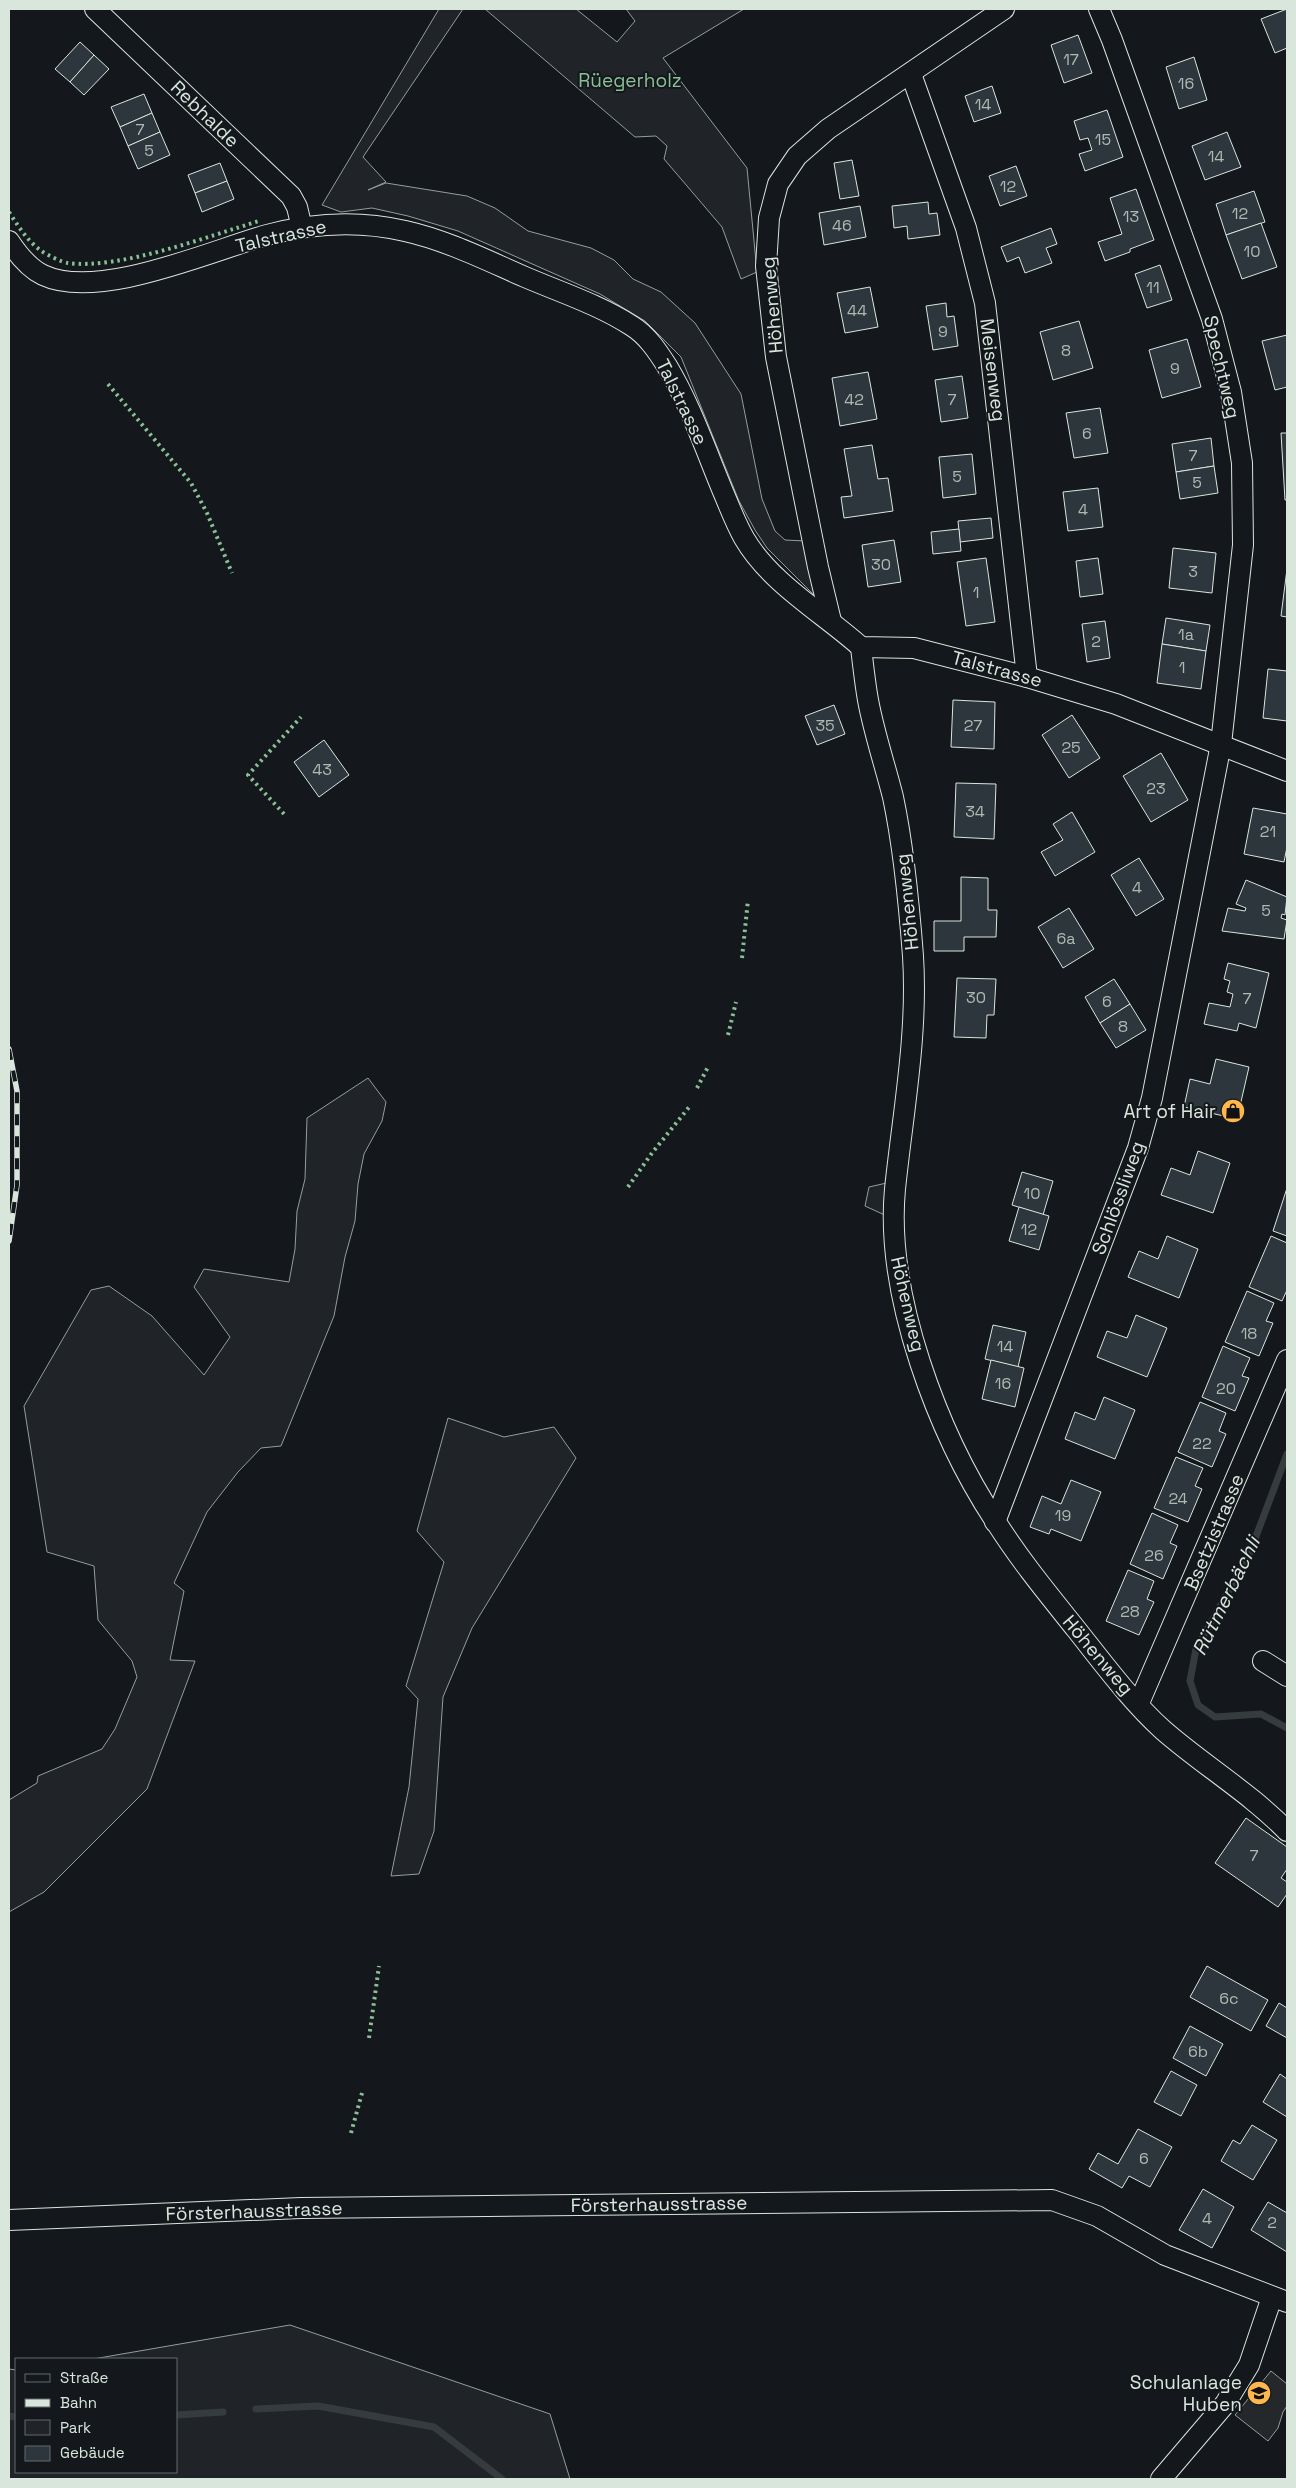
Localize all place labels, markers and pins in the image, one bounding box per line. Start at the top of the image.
shop icon: Art of Hair [1220,1098,1246,1124]
place label: Art of Hair [1123,1099,1216,1124]
place label: Schulanlage Huben [1130,2370,1242,2417]
school or university icon: Schulanlage Huben [1246,2380,1272,2406]

